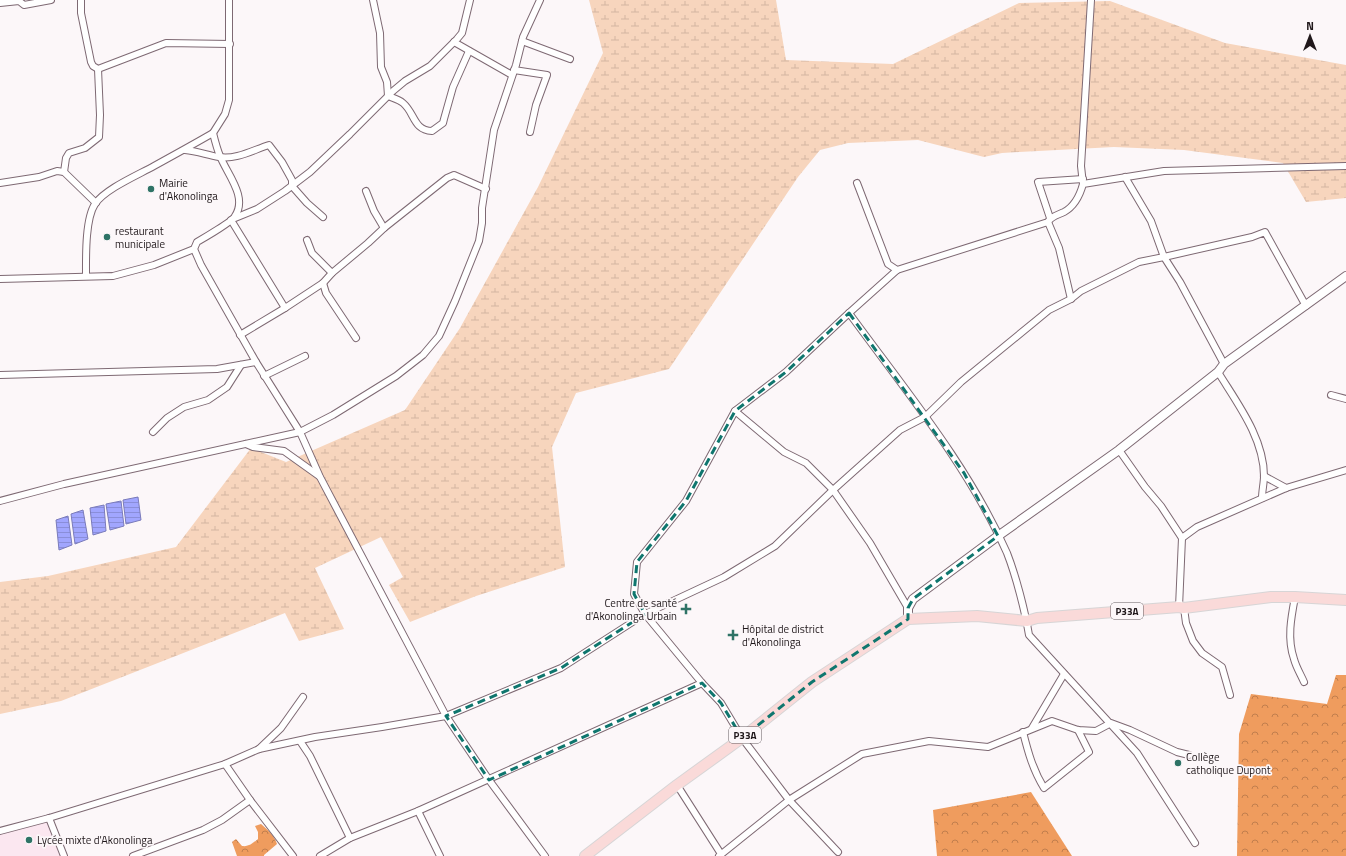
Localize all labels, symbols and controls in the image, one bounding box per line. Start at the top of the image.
north arrow [1290,16,1330,56]
text: N [1306,18,1314,34]
place label: Mairie d'Akonolinga [159,175,218,204]
marker: Mairie d'Akonolinga [146,184,156,194]
place label: restaurant municipale [115,223,165,252]
marker: restaurant municipale [102,232,112,242]
place label: Centre de santé d'Akonolinga Urbain [585,595,677,624]
marker: Centre de santé d'Akonolinga Urbain [680,603,692,615]
road number: P33A [1111,603,1143,619]
place label: Hôpital de district d'Akonolinga [742,621,824,650]
marker: Hôpital de district d'Akonolinga [727,629,739,641]
road number: P33A [729,727,761,743]
place label: Collège catholique Dupont [1186,749,1271,778]
marker: Collège catholique Dupont [1173,758,1183,768]
place label: Lycée mixte d'Akonolinga [37,832,153,848]
marker: Lycée mixte d'Akonolinga [24,835,34,845]

